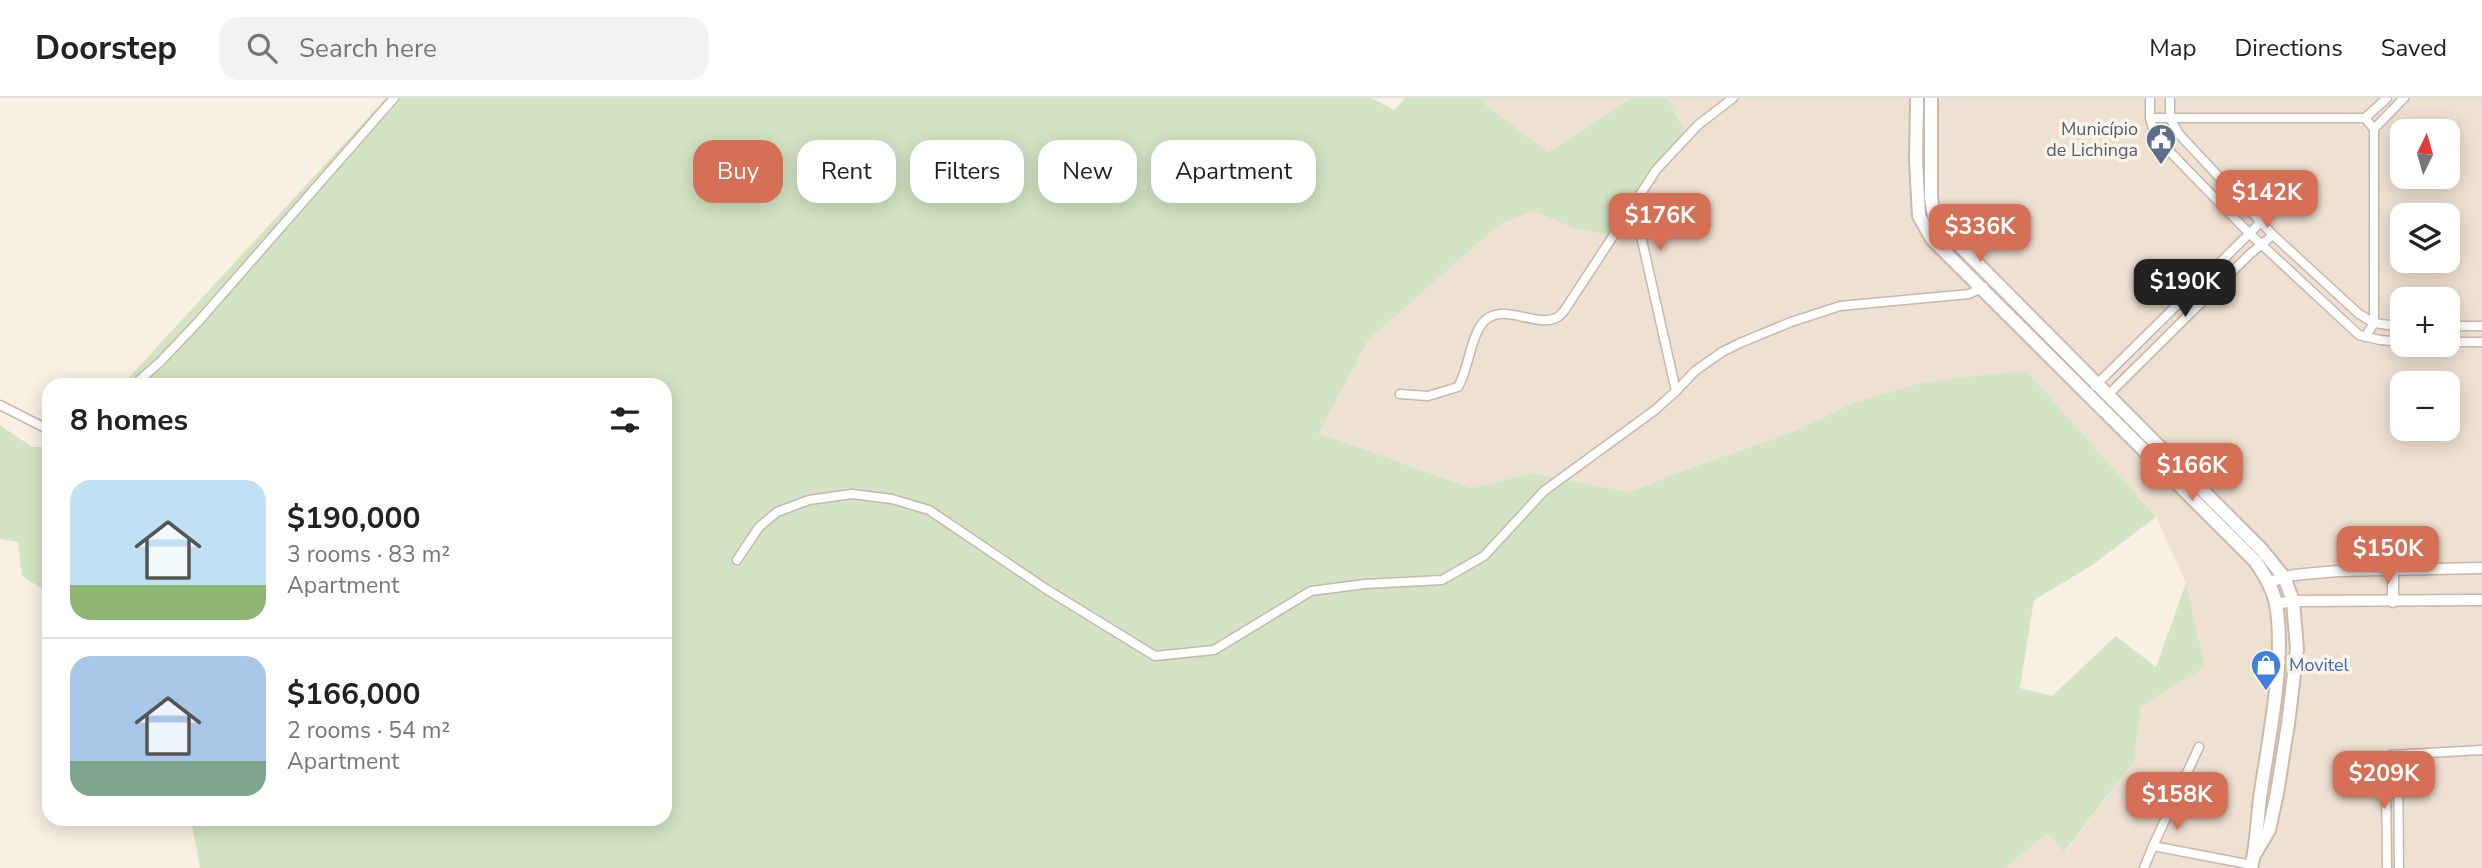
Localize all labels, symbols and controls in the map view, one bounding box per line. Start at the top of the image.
search box [219,17,709,80]
text: Doorstep [35,26,177,71]
icon: search [243,29,281,67]
text: Search here [299,31,437,66]
text: Map [2149,32,2196,64]
text: Directions [2234,32,2343,64]
text: Saved [2381,32,2447,64]
place label: Município de Lichinga [2046,117,2138,162]
north arrow [2390,119,2460,189]
map controls [2390,119,2460,441]
public building icon: Município de Lichinga [2144,122,2178,166]
chip: Buy [693,140,783,203]
chip: Rent [797,140,896,203]
chip: Filters [910,140,1024,203]
chip: New [1038,140,1137,203]
chip: Apartment [1151,140,1316,203]
pin: $142K [2218,170,2316,230]
text: $142K [2232,177,2302,208]
pin: $176K [1611,194,1709,253]
text: $176K [1625,200,1695,231]
button: layers [2390,203,2460,273]
pin: $336K [1931,204,2029,264]
text: $336K [1945,211,2015,242]
pin: $190K [2136,260,2234,319]
text: $190K [2150,266,2220,297]
button: + [2390,287,2460,357]
button: − [2390,371,2460,441]
text: 8 homes [70,400,188,441]
icon: filters [606,401,644,439]
pin: $166K [2143,444,2241,503]
text: $166K [2157,450,2227,481]
text: $190,000 [287,498,420,539]
icon: home [126,508,210,592]
pin: $150K [2339,526,2437,586]
text: $150K [2353,533,2423,564]
text: 3 rooms · 83 m² [287,539,450,570]
text: Apartment [287,570,399,601]
shop icon: Movitel [2249,648,2283,692]
place label: Movitel [2289,653,2349,677]
text: $166,000 [287,674,420,715]
icon: home [126,684,210,768]
text: 2 rooms · 54 m² [287,715,450,746]
text: Apartment [287,746,399,777]
pin: $209K [2335,752,2433,811]
text: $209K [2349,758,2419,789]
pin: $158K [2128,772,2226,832]
text: $158K [2142,779,2212,810]

